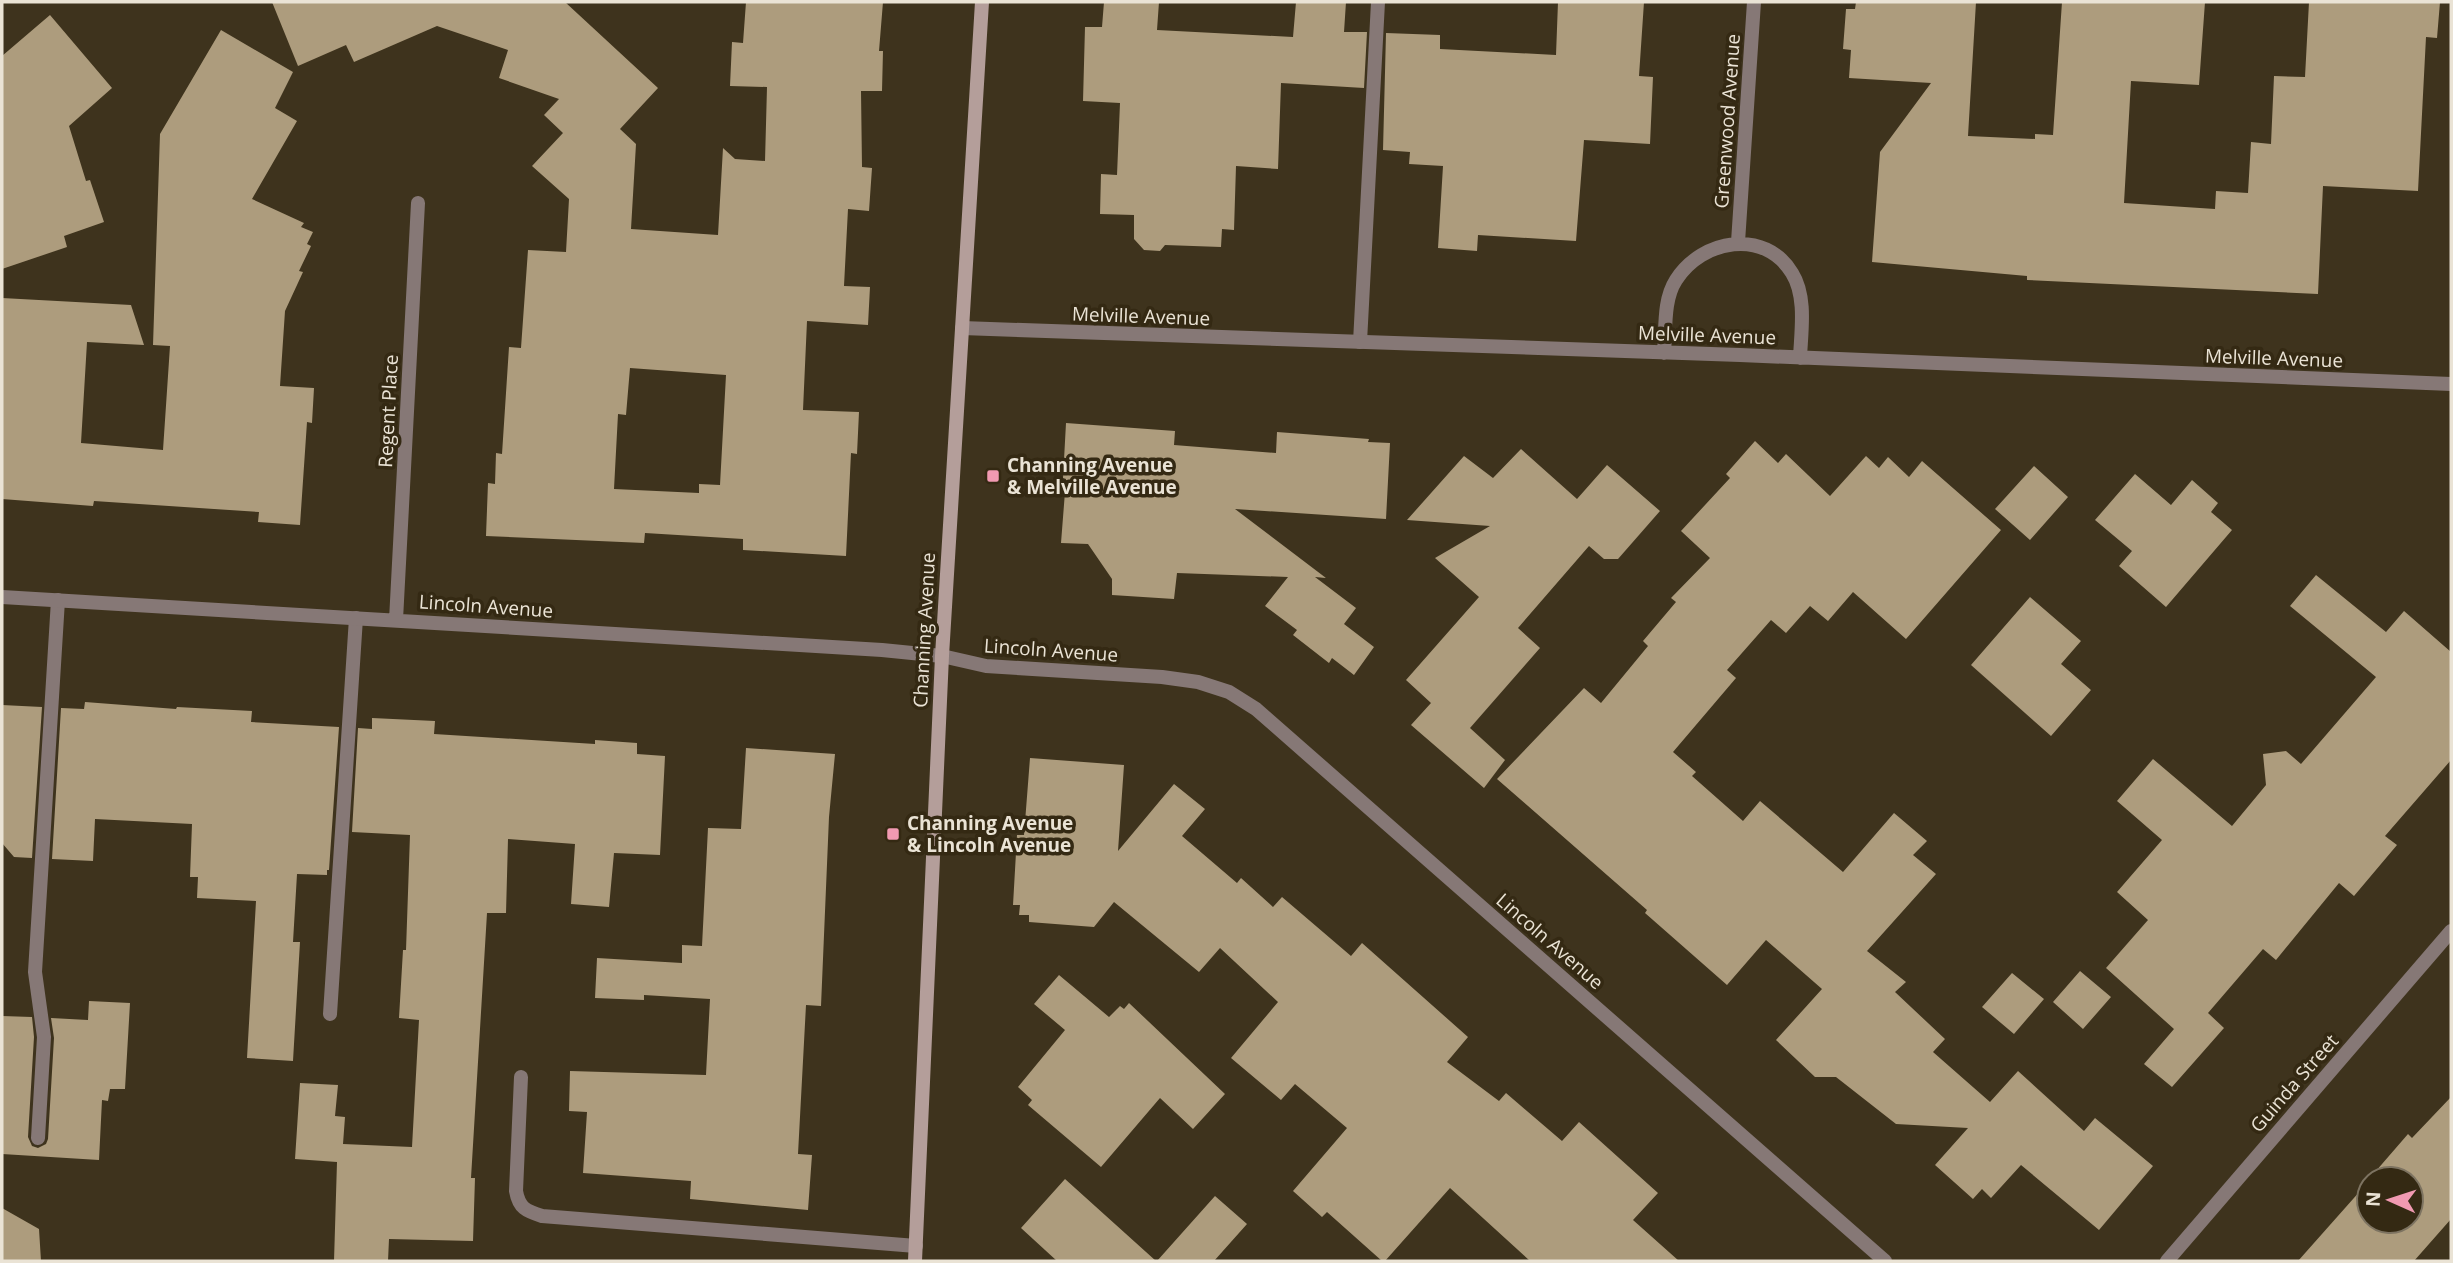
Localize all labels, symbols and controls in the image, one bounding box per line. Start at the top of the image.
street label: Greenwood Avenue [1708,33,1746,209]
street label: Melville Avenue [1071,301,1211,331]
street label: Melville Avenue [1637,320,1777,350]
street label: Melville Avenue [2204,343,2344,373]
street label: Regent Place [372,354,404,468]
place label: Channing Avenue & Melville Avenue [1007,452,1177,500]
marker: Channing Avenue & Melville Avenue [985,468,1001,484]
street label: Channing Avenue [907,552,941,708]
street label: Lincoln Avenue [418,588,554,624]
street label: Lincoln Avenue [983,632,1119,668]
place label: Channing Avenue & Lincoln Avenue [907,810,1073,858]
marker: Channing Avenue & Lincoln Avenue [885,826,901,842]
street label: Lincoln Avenue [1491,887,1609,995]
street label: Guinda Street [2244,1028,2344,1138]
north arrow [2355,1165,2425,1235]
text: N [2360,1191,2386,1208]

